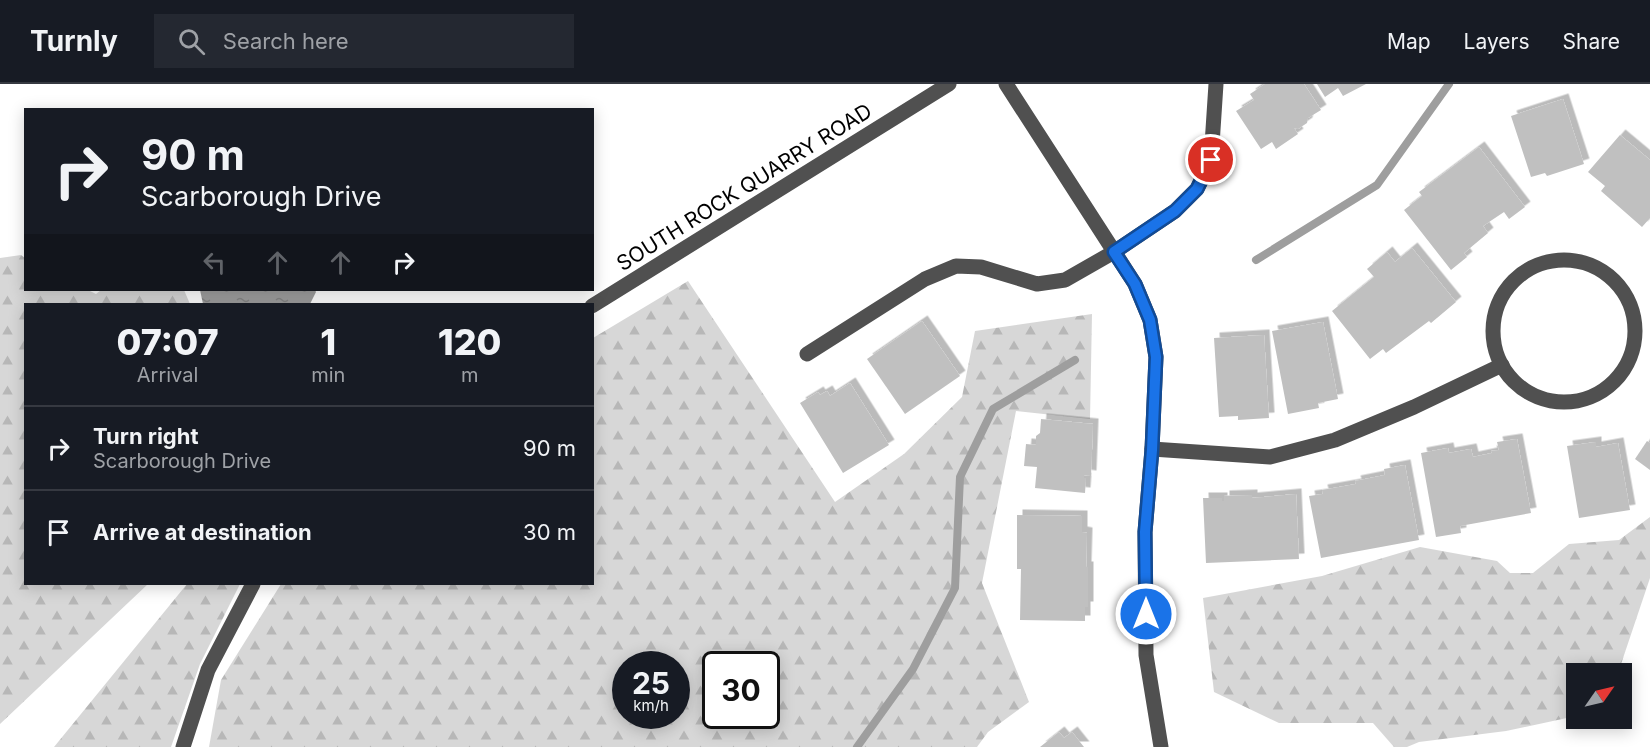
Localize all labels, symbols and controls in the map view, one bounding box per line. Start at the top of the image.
search box [154,14,574,68]
text: Turnly [30,24,118,58]
icon: search [175,25,208,58]
text: Search here [223,28,349,54]
text: Map [1387,29,1431,54]
text: Layers [1464,29,1530,54]
text: Share [1563,29,1620,54]
street label: SOUTH ROCK QUARRY ROAD [612,98,876,276]
text: 90 m [141,129,245,180]
icon: right [42,132,120,210]
pin [1185,134,1236,185]
icon: arrive [1194,143,1227,176]
text: Scarborough Drive [141,180,381,213]
icon: left [198,246,231,279]
icon: ahead [261,246,294,279]
icon: ahead [324,246,357,279]
icon: right [387,246,420,279]
text: 07:07 [116,320,219,364]
text: 1 [320,320,336,364]
text: 120 [438,320,502,364]
text: Arrival [137,363,198,387]
text: min [311,363,345,387]
text: m [461,363,478,387]
text: Turn right [93,423,199,449]
icon: right [42,432,75,465]
text: 90 m [523,435,576,461]
text: Scarborough Drive [93,449,271,473]
icon: arrive [42,516,75,549]
text: Arrive at destination [93,519,312,545]
text: 30 m [523,519,576,545]
position arrow [1114,582,1178,646]
speed limit sign: 30 [702,651,780,729]
north arrow [1566,663,1632,729]
map controls [1566,663,1632,729]
text: 25 [632,665,670,701]
text: km/h [633,696,669,715]

